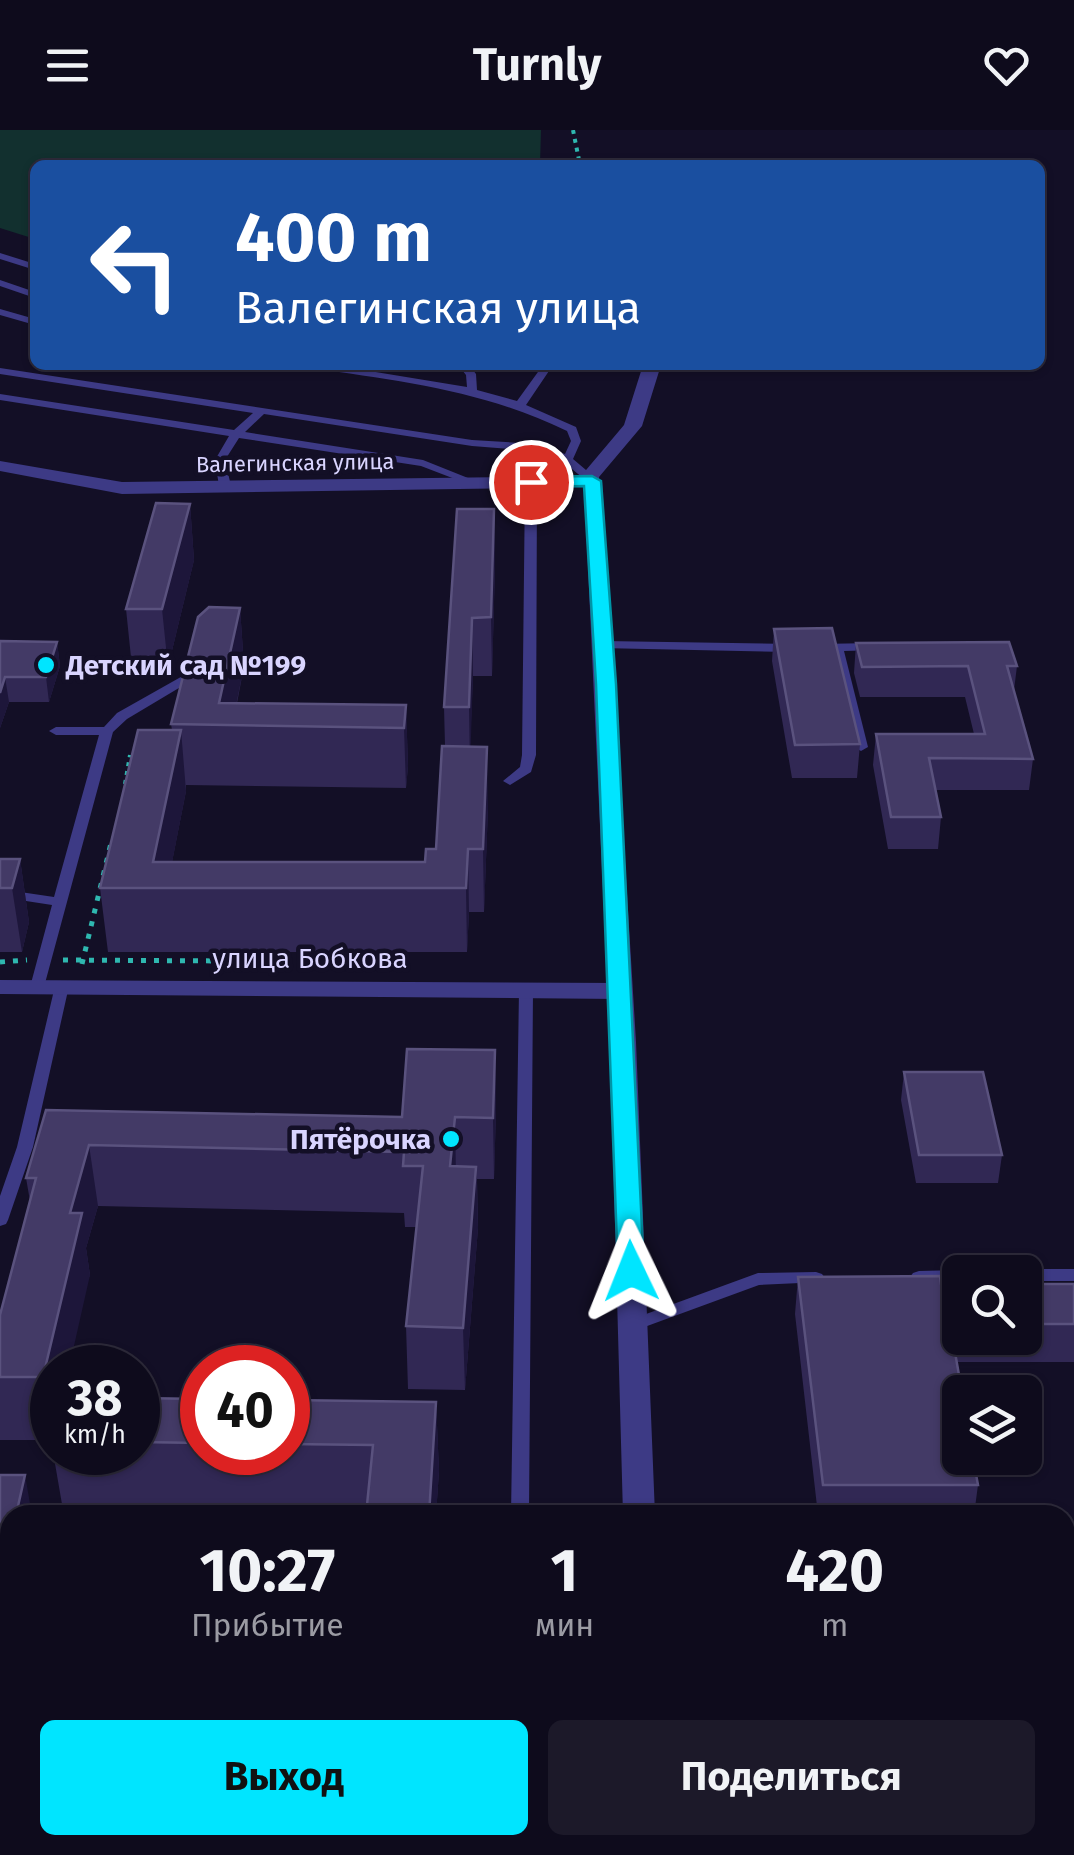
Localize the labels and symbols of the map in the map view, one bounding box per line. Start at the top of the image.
pin [489,440,574,525]
street label: Валегинская улица [196,448,394,478]
place label: Детский сад №199 [65,649,306,682]
marker: Детский сад №199 [35,654,57,676]
street label: улица Бобкова [212,942,408,975]
place label: Пятёрочка [290,1123,431,1156]
marker: Пятёрочка [440,1128,462,1150]
position arrow [579,1219,683,1323]
speed limit sign: 40 [180,1345,310,1475]

